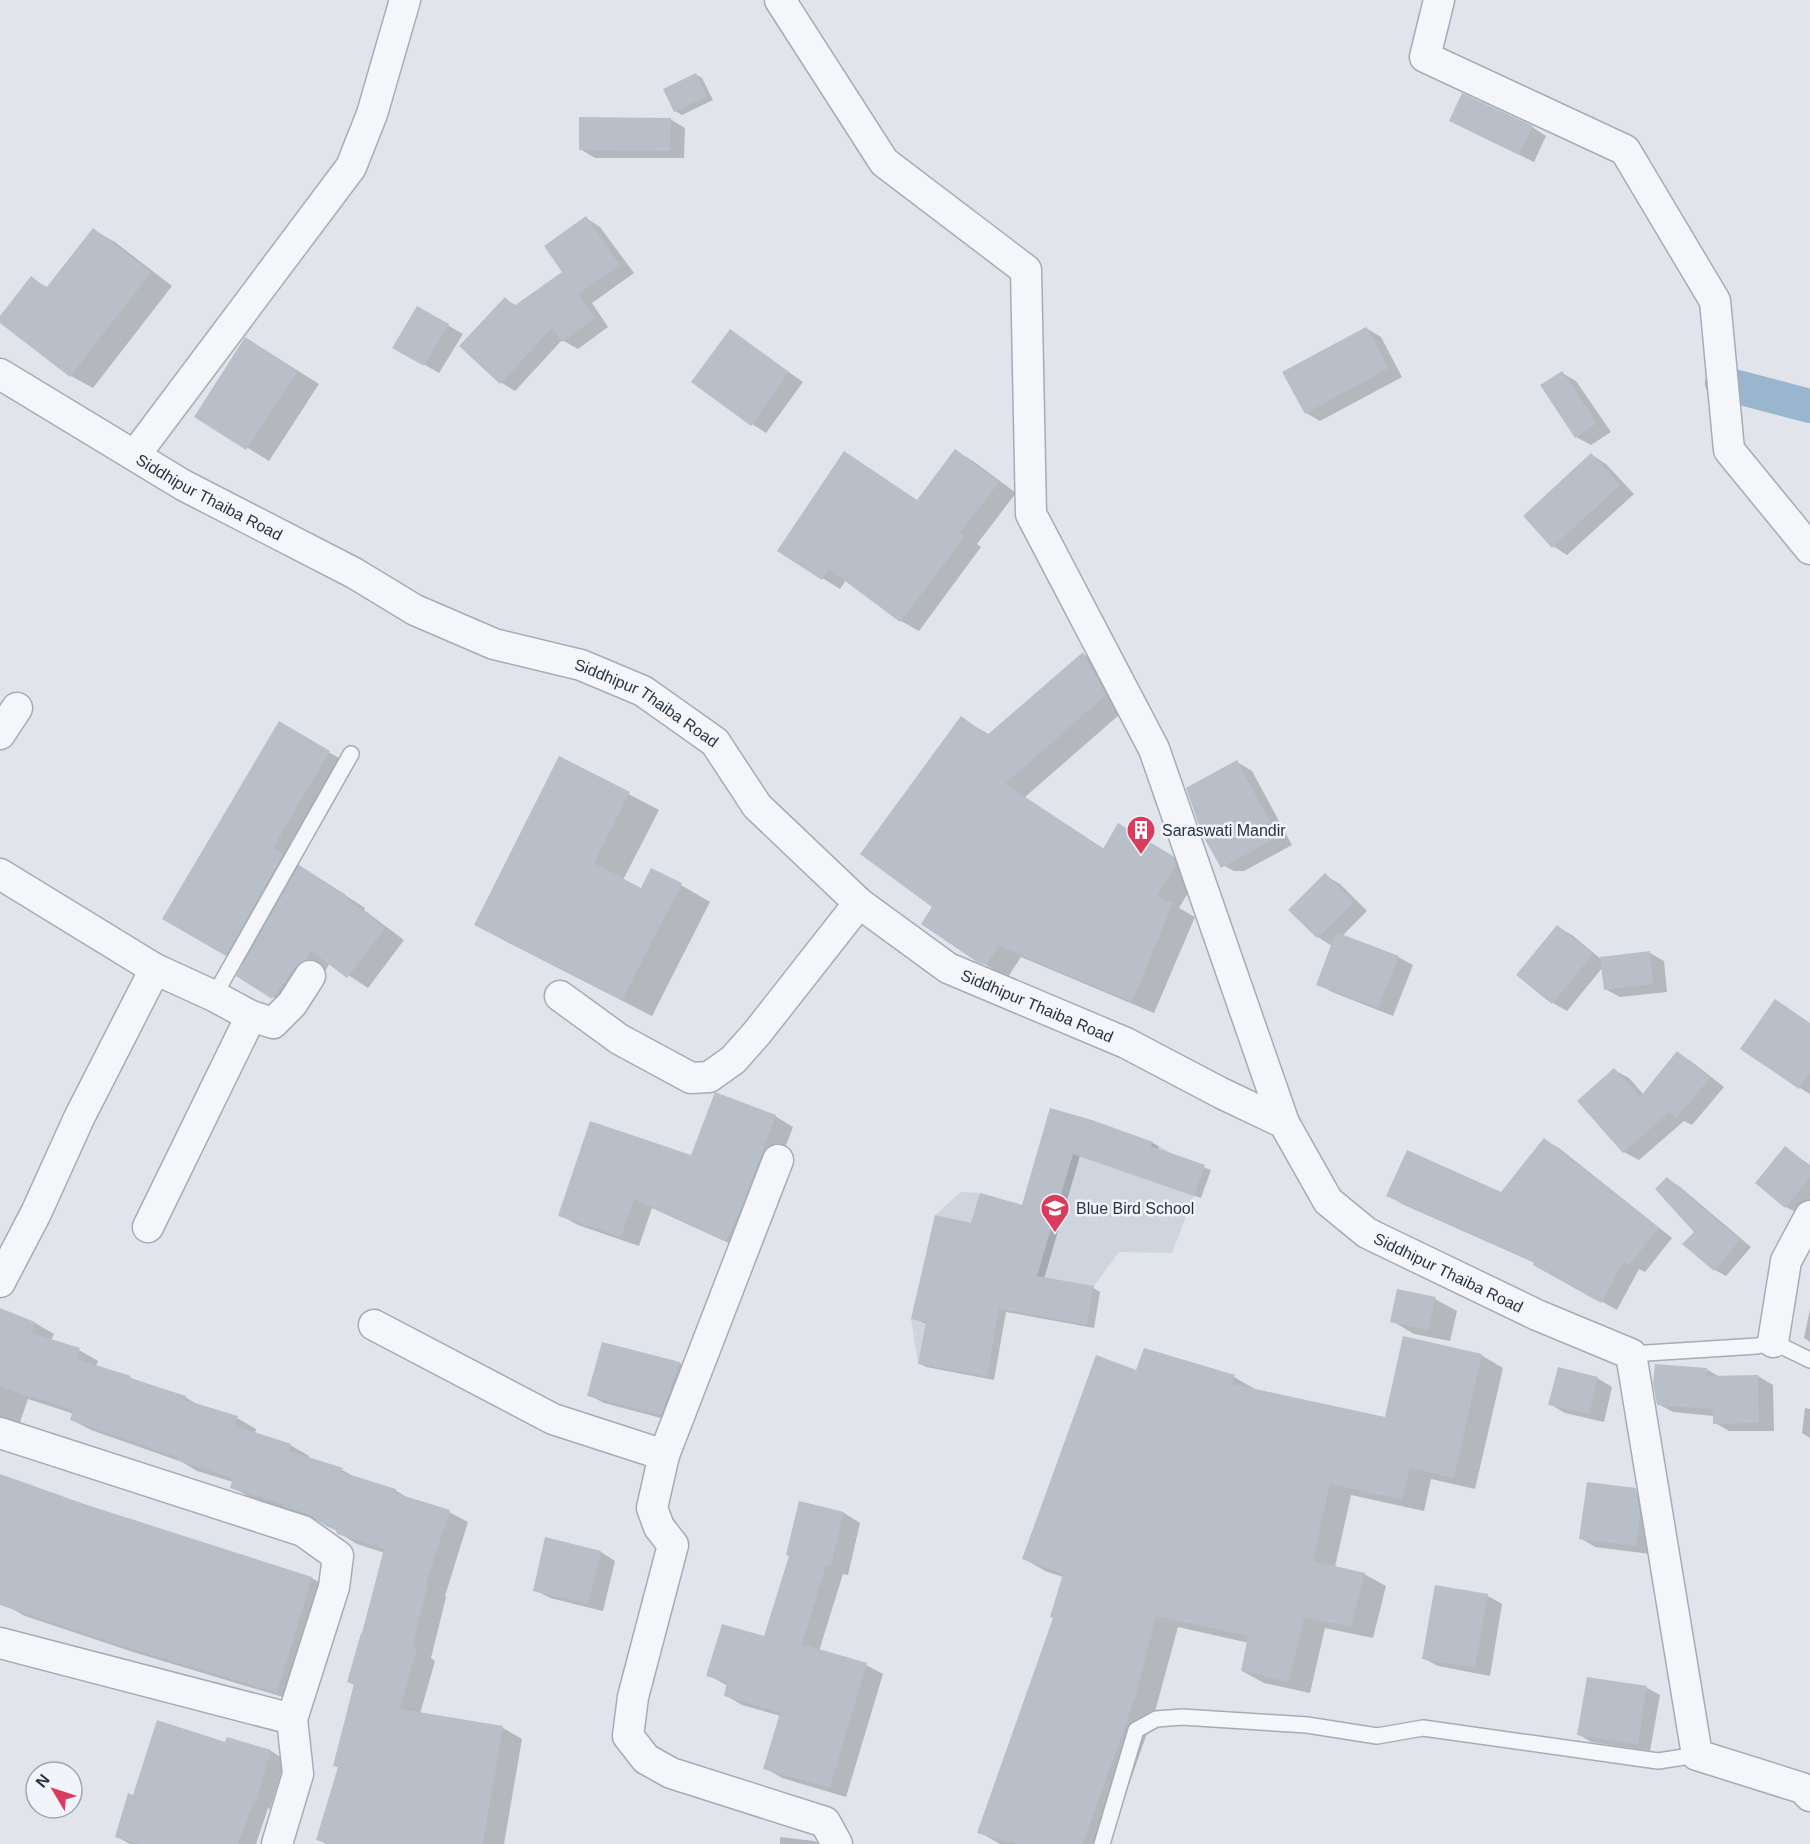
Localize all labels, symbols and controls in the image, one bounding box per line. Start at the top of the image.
street label: Siddhipur Thaiba Road [133,450,285,543]
street label: Siddhipur Thaiba Road [573,655,722,750]
building icon: Saraswati Mandir [1125,814,1157,856]
place label: Saraswati Mandir [1162,822,1286,839]
street label: Siddhipur Thaiba Road [959,966,1116,1045]
school or university icon: Blue Bird School [1039,1192,1071,1234]
place label: Blue Bird School [1076,1200,1194,1217]
street label: Siddhipur Thaiba Road [1371,1229,1526,1316]
north arrow [24,1760,84,1820]
text: N [32,1771,53,1791]

